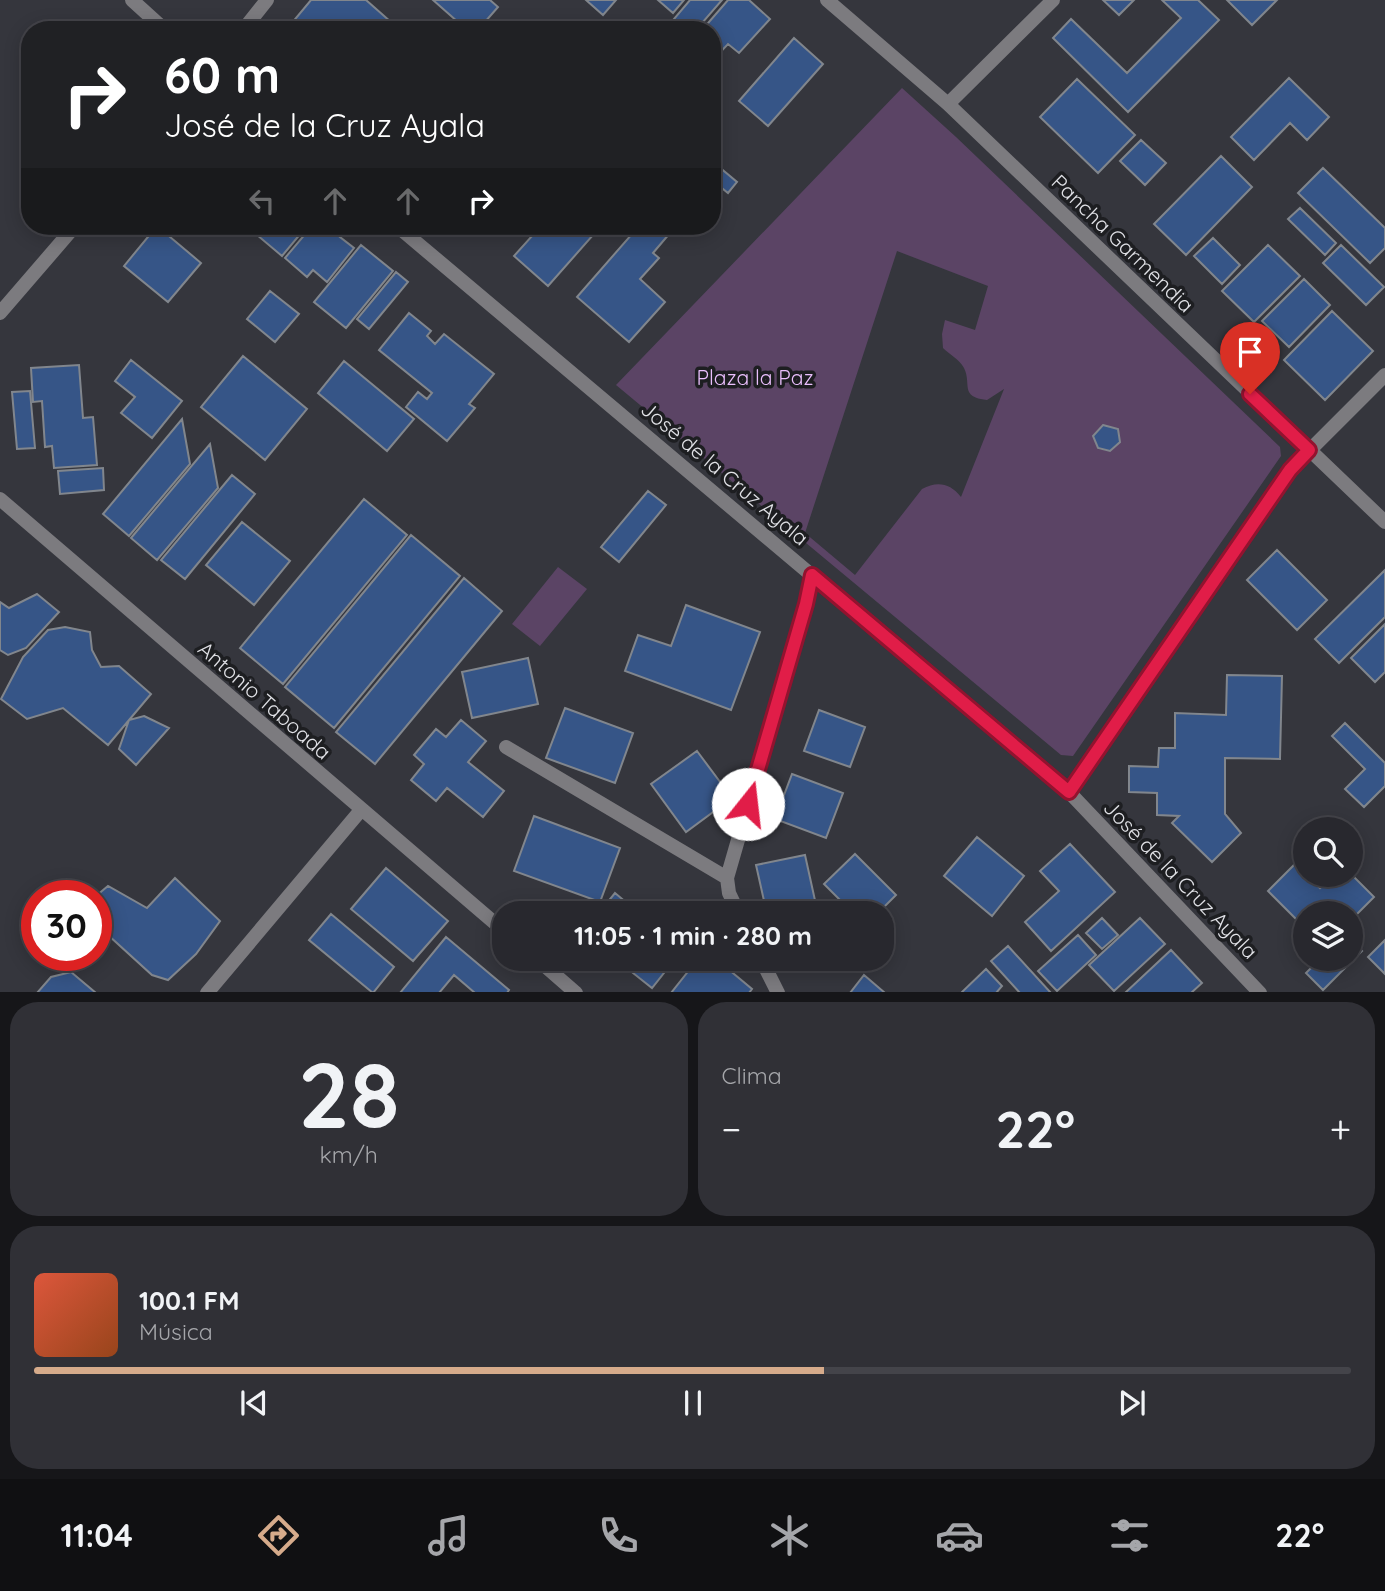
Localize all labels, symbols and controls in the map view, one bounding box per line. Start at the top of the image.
text: 60 m [164,44,280,105]
icon: right [49,49,140,140]
text: José de la Cruz Ayala [164,105,485,145]
street label: Pancha Garmendia [1047,169,1199,317]
icon: left [243,182,281,220]
icon: ahead [316,182,354,220]
icon: ahead [389,182,427,220]
icon: right [462,182,500,220]
pin [1220,322,1280,394]
icon: arrive [1231,333,1269,371]
park label: Plaza la Paz [696,364,814,390]
street label: José de la Cruz Ayala [636,395,814,551]
street label: Antonio Taboada [193,635,337,765]
position arrow [711,767,785,841]
street label: José de la Cruz Ayala [1099,794,1263,964]
map controls [1293,817,1363,971]
button: search [1293,817,1363,887]
speed limit sign: 30 [21,880,112,971]
button: layers [1293,901,1363,971]
text: 11:05 · 1 min · 280 m [574,919,812,952]
text: 28 [298,1037,400,1151]
text: Clima [722,1061,782,1090]
text: 22° [996,1096,1075,1161]
text: − [722,1105,741,1153]
text: + [1330,1105,1351,1153]
text: km/h [320,1140,378,1169]
text: 100.1 FM [139,1284,240,1317]
text: Música [139,1317,213,1346]
icon: previous [235,1384,273,1422]
icon: pause [674,1384,712,1422]
icon: next [1113,1384,1151,1422]
icon: directions [254,1511,303,1560]
icon: music [424,1511,473,1560]
icon: phone [594,1511,643,1560]
icon: climate [765,1511,814,1560]
icon: car [935,1511,984,1560]
icon: filters [1105,1511,1154,1560]
text: 11:04 [61,1515,133,1555]
text: 22° [1275,1515,1324,1555]

